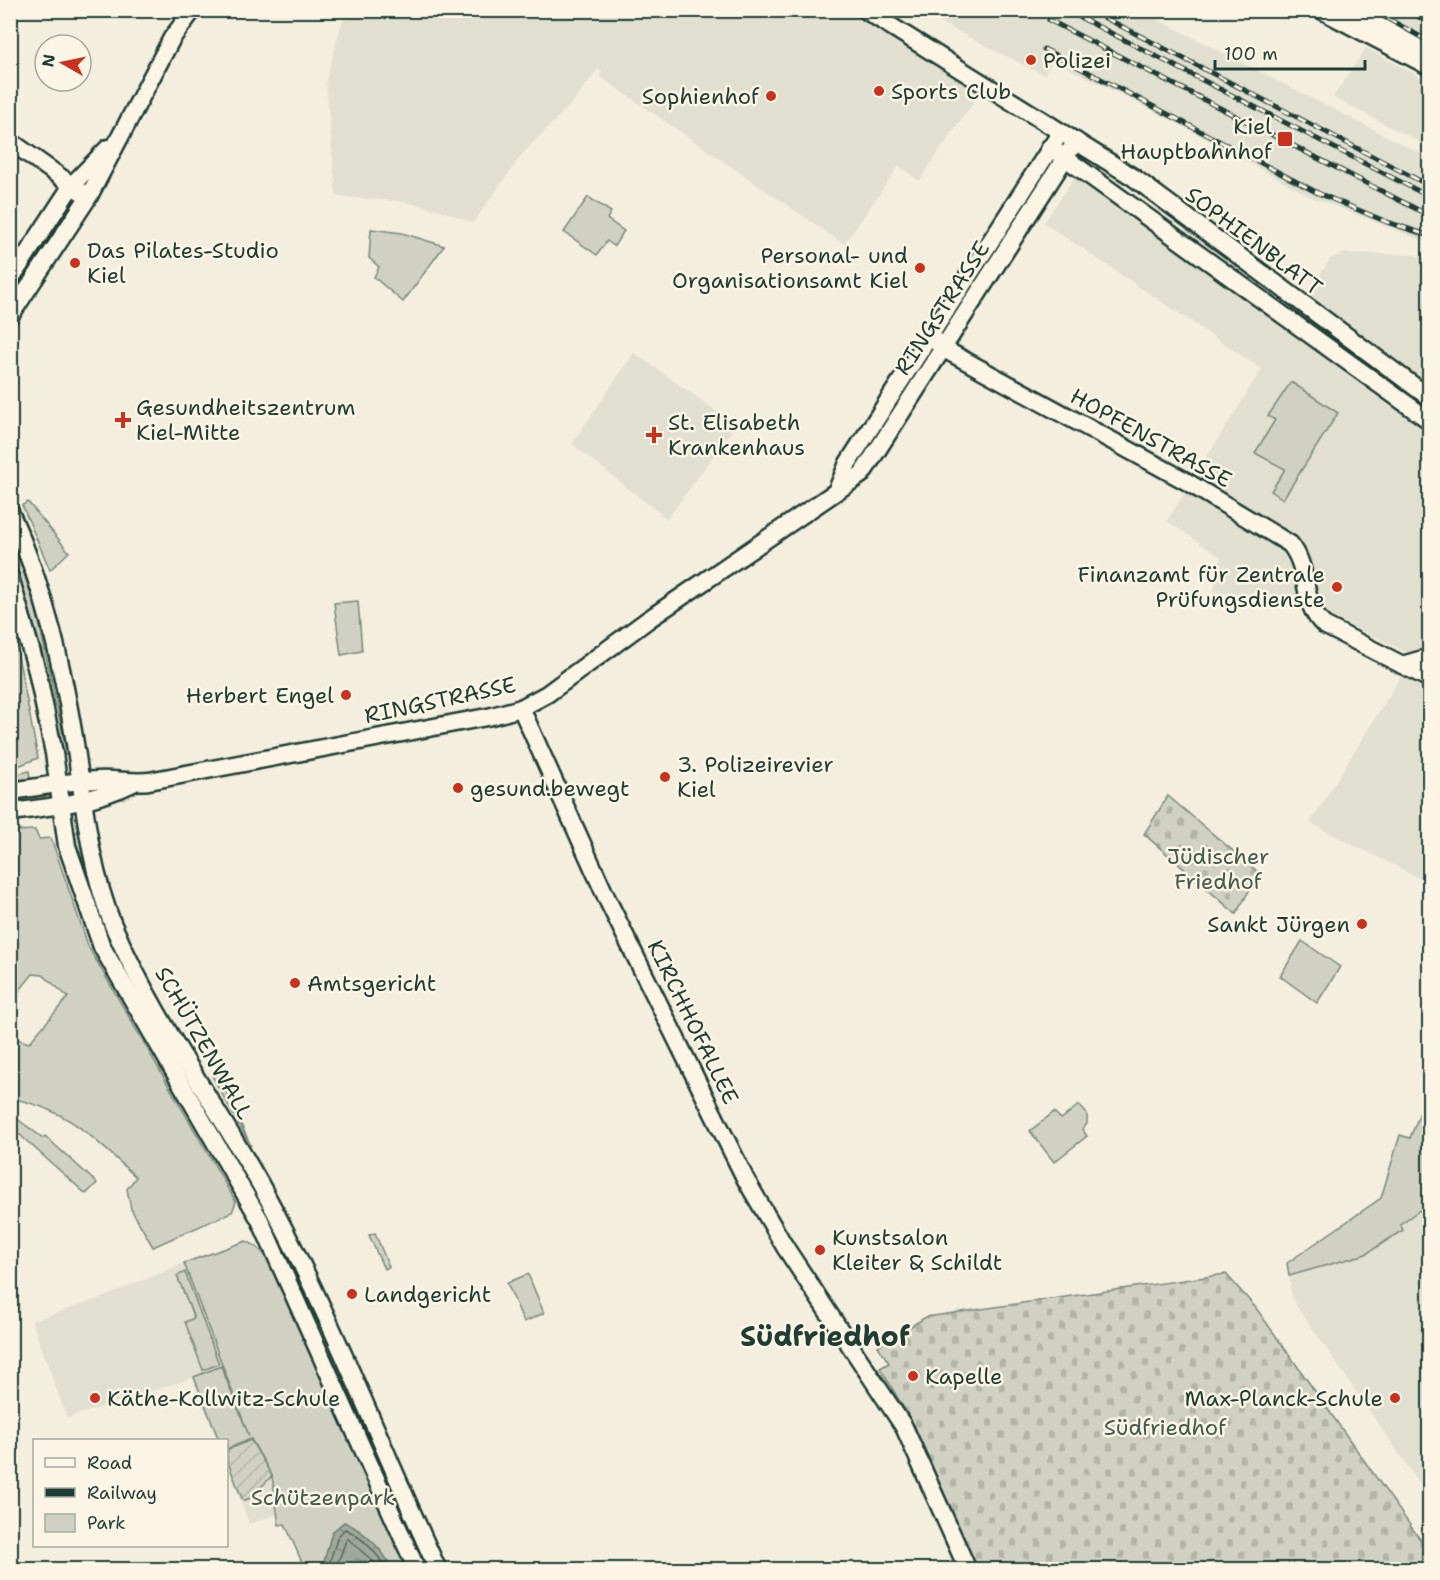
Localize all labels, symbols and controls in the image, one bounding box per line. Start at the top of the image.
north arrow [33,33,93,93]
scale bar [1215,33,1365,71]
text: 100 m [1224,42,1278,66]
place label: Polizei [1043,46,1111,75]
text: N [37,53,60,69]
marker: Polizei [1024,53,1038,67]
place label: Sports Club [891,77,1011,106]
place label: Sophienhof [642,82,760,111]
marker: Sports Club [872,84,886,98]
marker: Sophienhof [764,89,778,103]
place label: Kiel Hauptbahnhof [1120,112,1273,166]
marker: Kiel Hauptbahnhof [1276,130,1294,148]
street label: SOPHIENBLATT [1180,180,1329,302]
street label: RINGSTRASSE [888,235,996,381]
place label: Das Pilates-Studio Kiel [87,236,279,290]
place label: Personal- und Organisationsamt Kiel [672,241,908,295]
marker: Das Pilates-Studio Kiel [68,256,82,270]
marker: Personal- und Organisationsamt Kiel [913,261,927,275]
street label: HOPFENSTRASSE [1065,382,1237,494]
place label: Gesundheitszentrum Kiel-Mitte [136,393,356,447]
place label: St. Elisabeth Krankenhaus [668,408,805,462]
marker: Gesundheitszentrum Kiel-Mitte [114,411,132,429]
marker: St. Elisabeth Krankenhaus [645,426,663,444]
place label: Finanzamt für Zentrale Prüfungsdienste [1077,560,1325,614]
marker: Finanzamt für Zentrale Prüfungsdienste [1330,580,1344,594]
street label: RINGSTRASSE [362,670,518,730]
place label: Herbert Engel [186,681,334,710]
marker: Herbert Engel [339,688,353,702]
place label: 3. Polizeirevier Kiel [677,750,834,804]
marker: 3. Polizeirevier Kiel [658,770,672,784]
place label: gesund.bewegt [470,774,630,803]
marker: gesund.bewegt [451,781,465,795]
park label: Jüdischer Friedhof [1167,842,1269,896]
place label: Sankt Jürgen [1207,910,1350,939]
marker: Sankt Jürgen [1355,917,1369,931]
street label: KIRCHHOFALLEE [641,935,745,1109]
street label: SCHÜTZENWALL [148,961,260,1125]
place label: Amtsgericht [307,969,436,998]
marker: Amtsgericht [288,976,302,990]
place label: Kunstsalon Kleiter & Schildt [832,1223,1002,1277]
marker: Kunstsalon Kleiter & Schildt [813,1243,827,1257]
place label: Landgericht [364,1280,491,1309]
marker: Landgericht [345,1287,359,1301]
district label: Südfriedhof [740,1317,911,1355]
place label: Kapelle [925,1362,1002,1391]
marker: Kapelle [906,1369,920,1383]
place label: Käthe-Kollwitz-Schule [107,1384,340,1413]
place label: Max-Planck-Schule [1185,1384,1383,1413]
marker: Käthe-Kollwitz-Schule [88,1391,102,1405]
marker: Max-Planck-Schule [1388,1391,1402,1405]
park label: Südfriedhof [1104,1413,1227,1442]
legend [33,1439,228,1547]
text: Road [87,1451,132,1475]
text: Railway [87,1481,157,1505]
park label: Schützenpark [251,1483,395,1512]
text: Park [87,1511,126,1535]

